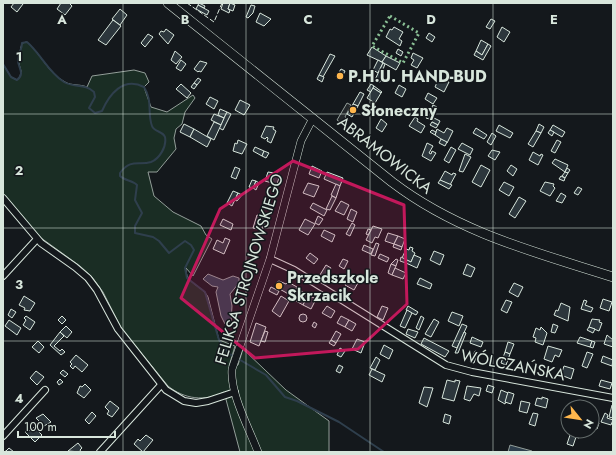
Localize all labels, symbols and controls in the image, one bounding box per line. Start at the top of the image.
text: A [56,10,67,29]
text: B [181,10,190,29]
text: C [303,10,313,29]
text: D [426,10,436,29]
text: E [550,10,558,29]
text: 1 [16,47,22,66]
place label: P.H.U. HAND-BUD [348,65,487,88]
marker: P.H.U. HAND-BUD [335,71,345,81]
place label: Słoneczny [361,99,438,122]
marker: Słoneczny [348,105,358,115]
street label: ABRAMOWICKA [333,111,438,200]
text: 2 [15,161,23,180]
street label: FELIKSA STROJNOWSKIEGO [209,171,289,367]
place label: Przedszkole Skrzacik [287,266,378,307]
text: 3 [15,275,23,294]
marker: Przedszkole Skrzacik [274,281,284,291]
street label: WÓLCZAŃSKA [459,344,568,386]
text: 4 [14,389,24,408]
north arrow [560,399,600,439]
scale bar [18,413,115,439]
text: N [580,416,598,432]
text: 100 m [24,418,57,436]

